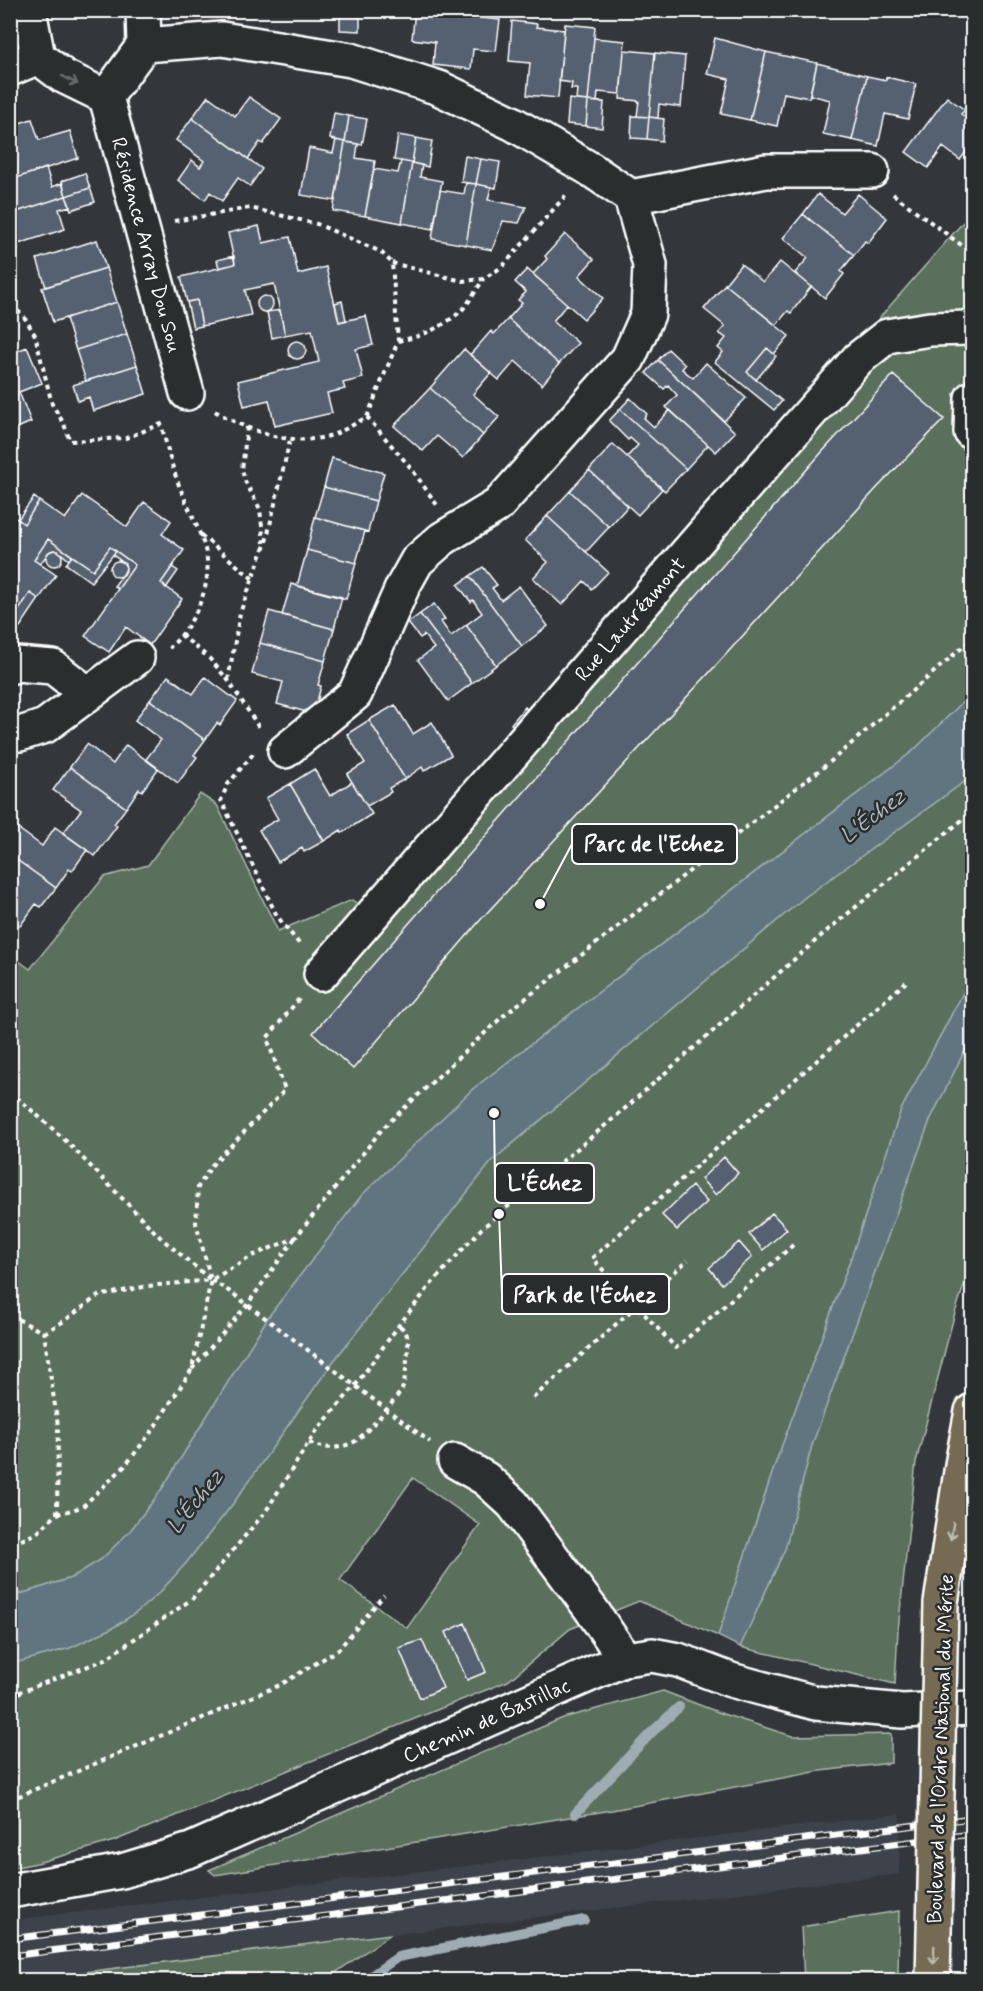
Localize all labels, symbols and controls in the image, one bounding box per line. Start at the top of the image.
one-way arrow [61,74,79,86]
street label: Résidence Array Dou Sou [104,134,188,356]
street label: Rue Lautréamont [569,551,693,688]
water label: L'Échez [834,782,912,850]
callout: Parc de l'Echez [572,824,737,864]
text: Parc de l'Echez [584,831,724,859]
callout: L'Échez [495,1163,594,1203]
text: L'Échez [508,1168,583,1198]
callout: Park de l'Échez [502,1274,669,1314]
text: Park de l'Échez [513,1280,657,1310]
water label: L'Échez [160,1464,230,1540]
one-way arrow [946,1521,957,1540]
street label: Boulevard de l'Ordre National du Mérite [921,1574,961,1924]
street label: Chemin de Bastillac [399,1672,574,1770]
one-way arrow [928,1945,940,1965]

